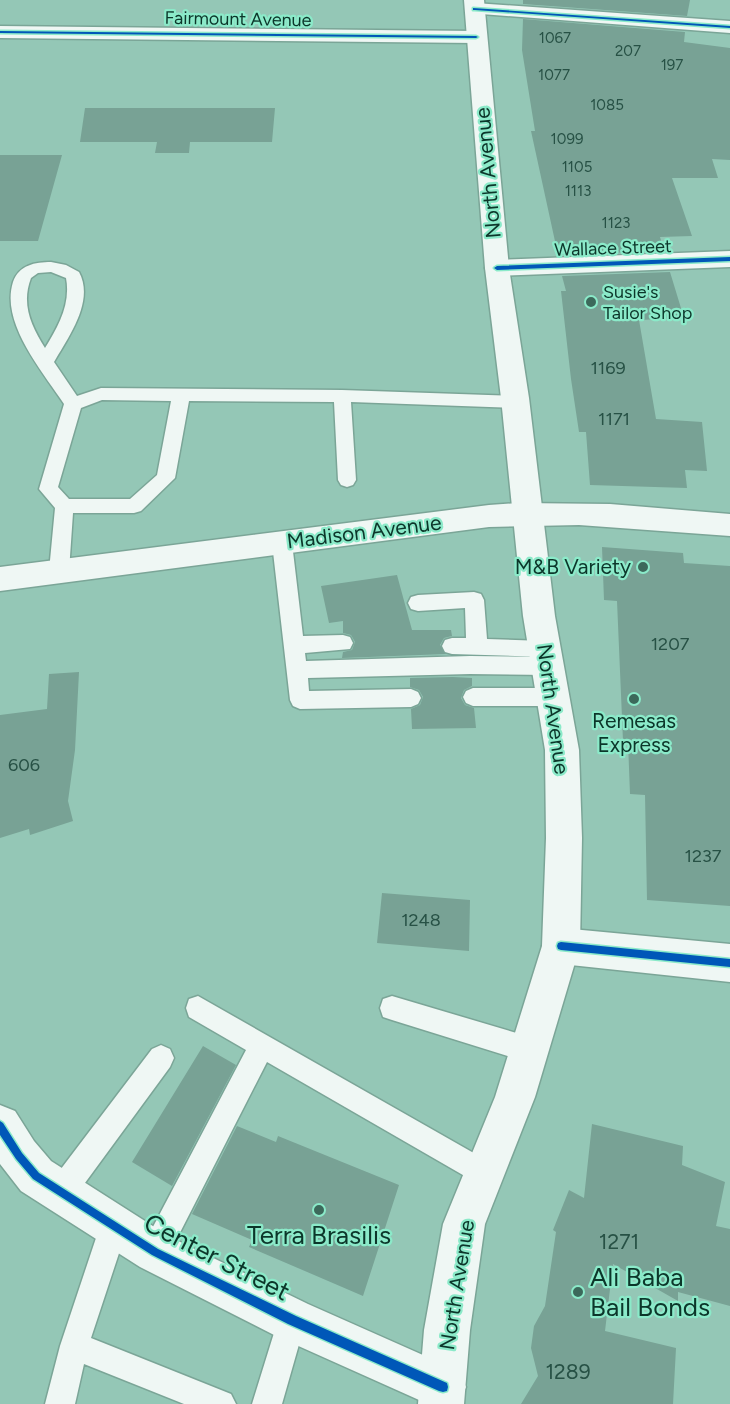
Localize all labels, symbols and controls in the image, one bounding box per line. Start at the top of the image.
street label: Fairmount Avenue [164,7,312,31]
house number: 1067 [539,29,571,47]
house number: 207 [615,42,641,60]
house number: 197 [661,56,683,74]
house number: 1077 [538,66,570,84]
house number: 1085 [590,96,624,114]
street label: North Avenue [469,107,506,240]
house number: 1099 [551,130,583,148]
house number: 1105 [562,158,592,176]
house number: 1113 [565,182,591,200]
house number: 1123 [602,214,630,232]
street label: Wallace Street [554,235,672,261]
place label: Susie's Tailor Shop [603,281,692,324]
marker: Susie's Tailor Shop [584,295,598,309]
house number: 1169 [590,357,626,379]
house number: 1171 [598,408,630,430]
street label: Madison Avenue [285,510,443,553]
place label: M&B Variety [515,554,631,579]
marker: M&B Variety [636,560,650,574]
house number: 1207 [651,633,690,655]
street label: North Avenue [532,642,575,776]
marker: Remesas Express [627,692,641,706]
place label: Remesas Express [592,708,676,757]
house number: 606 [8,754,40,776]
house number: 1237 [685,845,722,867]
house number: 1248 [401,909,441,931]
marker: Terra Brasilis [312,1203,326,1217]
street label: Center Street [139,1207,295,1308]
street label: North Avenue [434,1218,479,1352]
place label: Terra Brasilis [247,1219,391,1251]
house number: 1271 [599,1229,639,1254]
place label: Ali Baba Bail Bonds [590,1261,710,1323]
marker: Ali Baba Bail Bonds [571,1285,585,1299]
house number: 1289 [545,1359,591,1384]

